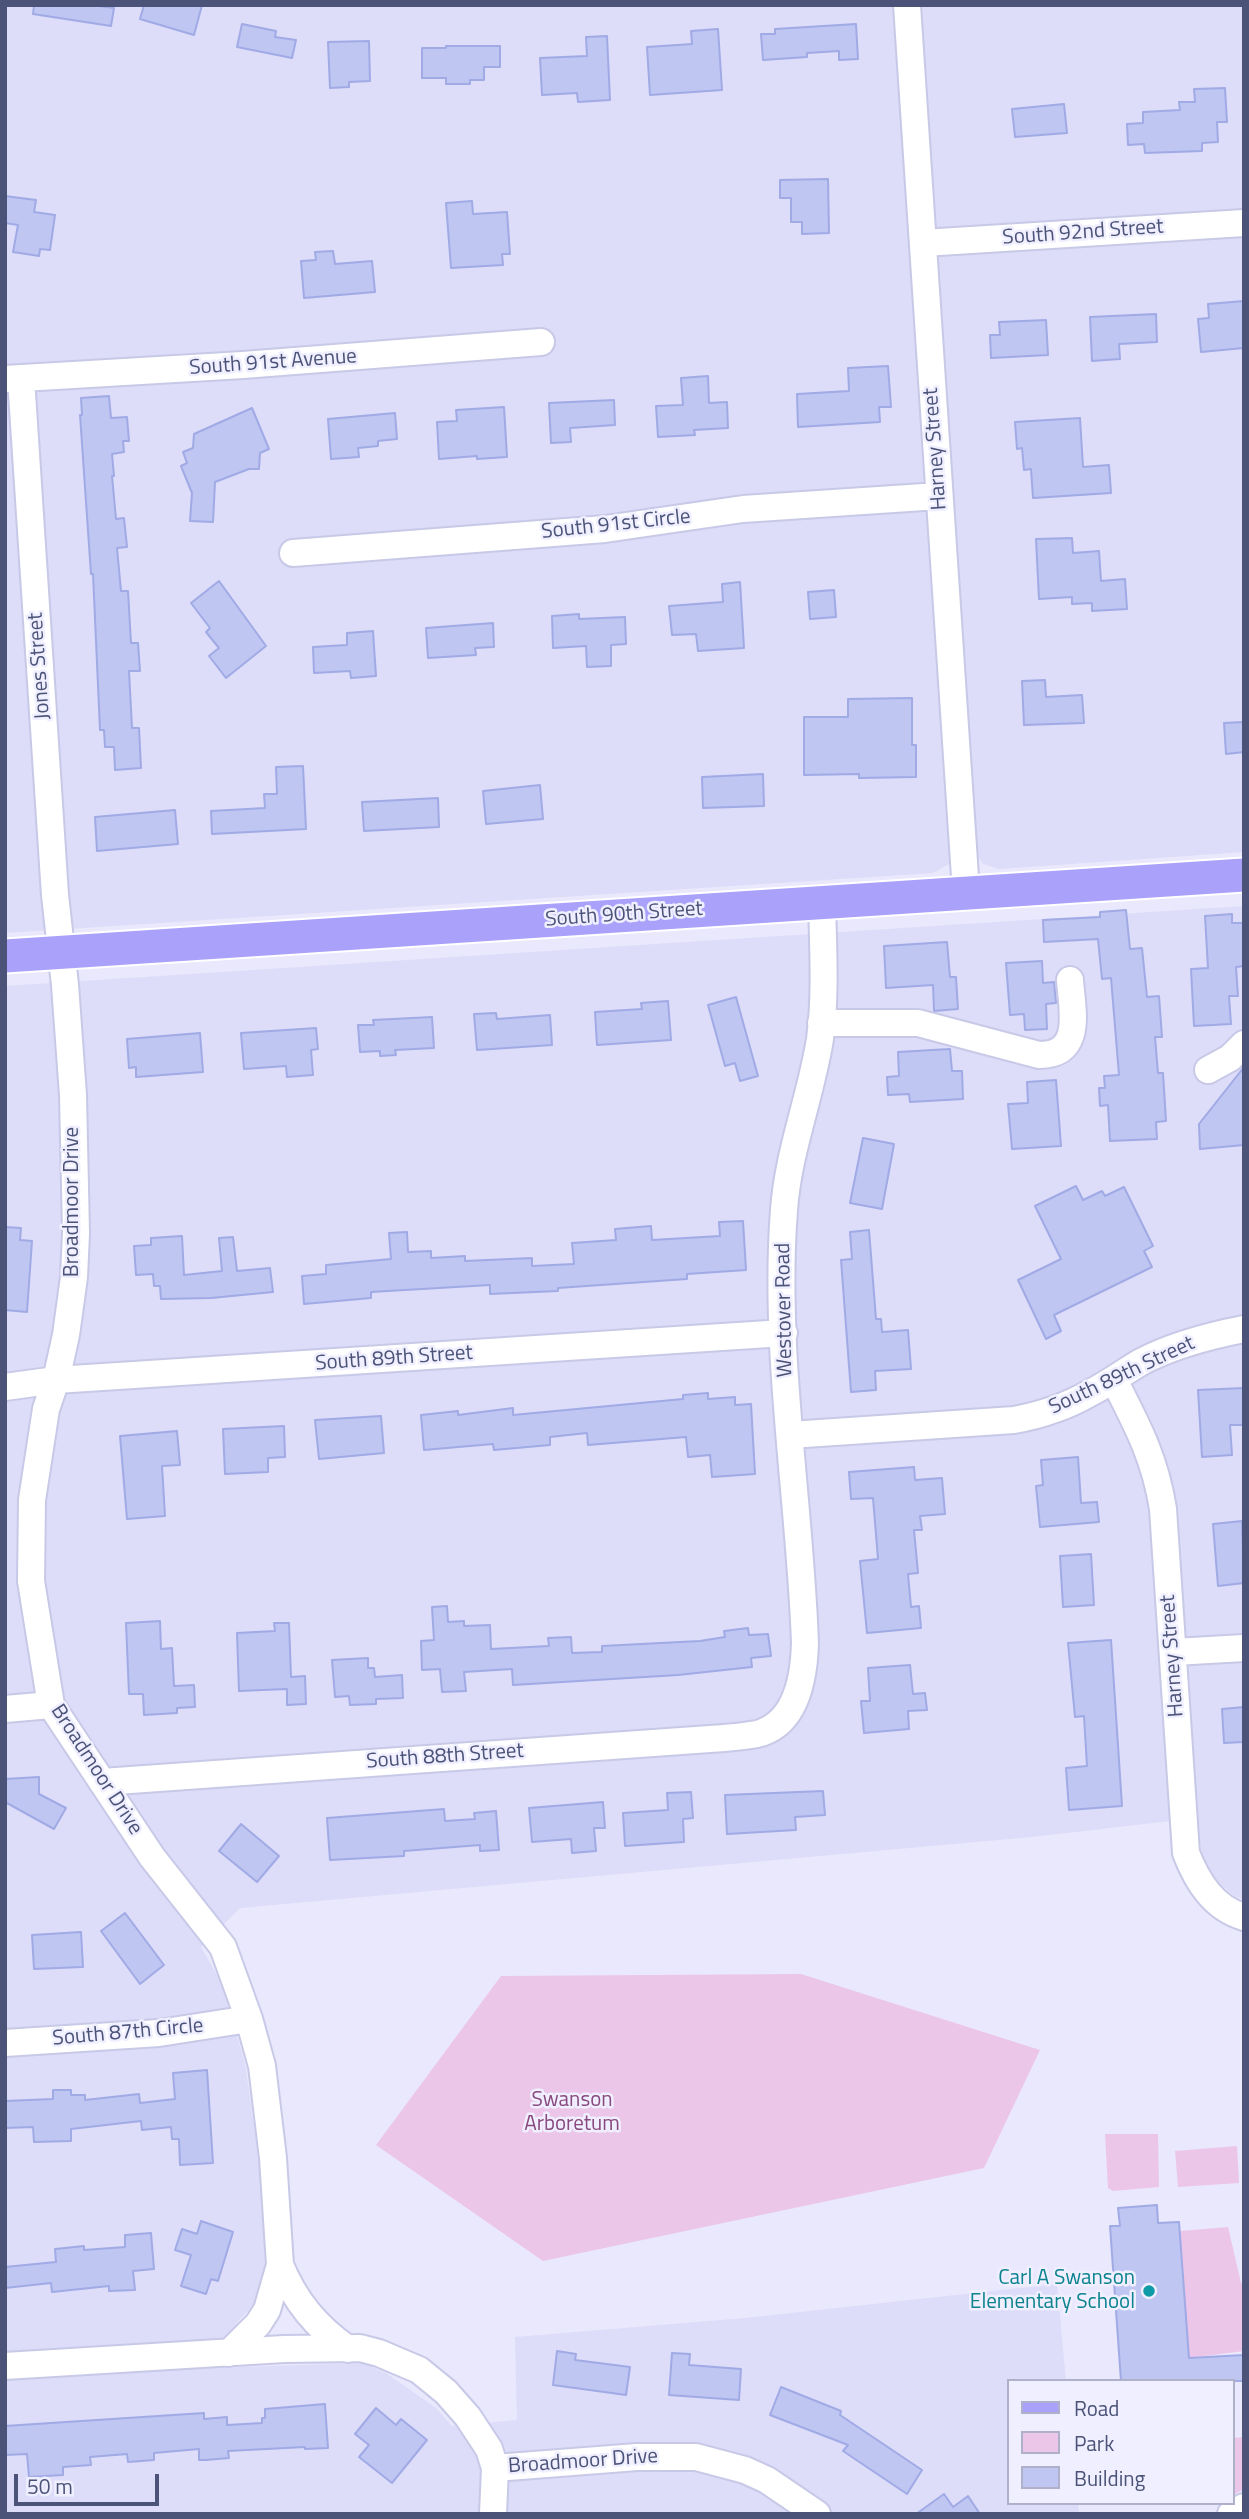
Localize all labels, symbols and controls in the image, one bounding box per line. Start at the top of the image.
street label: South 92nd Street [1002,215,1164,251]
street label: South 91st Avenue [188,345,358,381]
street label: Harney Street [919,387,953,511]
street label: South 91st Circle [540,505,692,545]
street label: Jones Street [24,612,56,720]
street label: South 90th Street [544,897,704,933]
street label: Broadmoor Drive [60,1127,86,1277]
street label: Westover Road [771,1242,799,1378]
street label: South 89th Street [1045,1331,1199,1421]
street label: South 89th Street [314,1341,474,1377]
street label: Harney Street [1156,1594,1190,1718]
street label: Broadmoor Drive [45,1700,147,1840]
street label: South 88th Street [365,1739,525,1775]
street label: South 87th Circle [52,2014,204,2052]
park label: Swanson Arboretum [524,2088,620,2138]
place label: Carl A Swanson Elementary School [970,2266,1135,2316]
marker: Carl A Swanson Elementary School [1141,2283,1157,2299]
legend [1007,2379,1235,2505]
text: Road [1074,2392,1119,2424]
text: Park [1074,2427,1114,2459]
street label: Broadmoor Drive [507,2444,659,2480]
scale bar [18,2460,163,2504]
text: Building [1074,2462,1145,2494]
text: 50 m [27,2470,73,2502]

